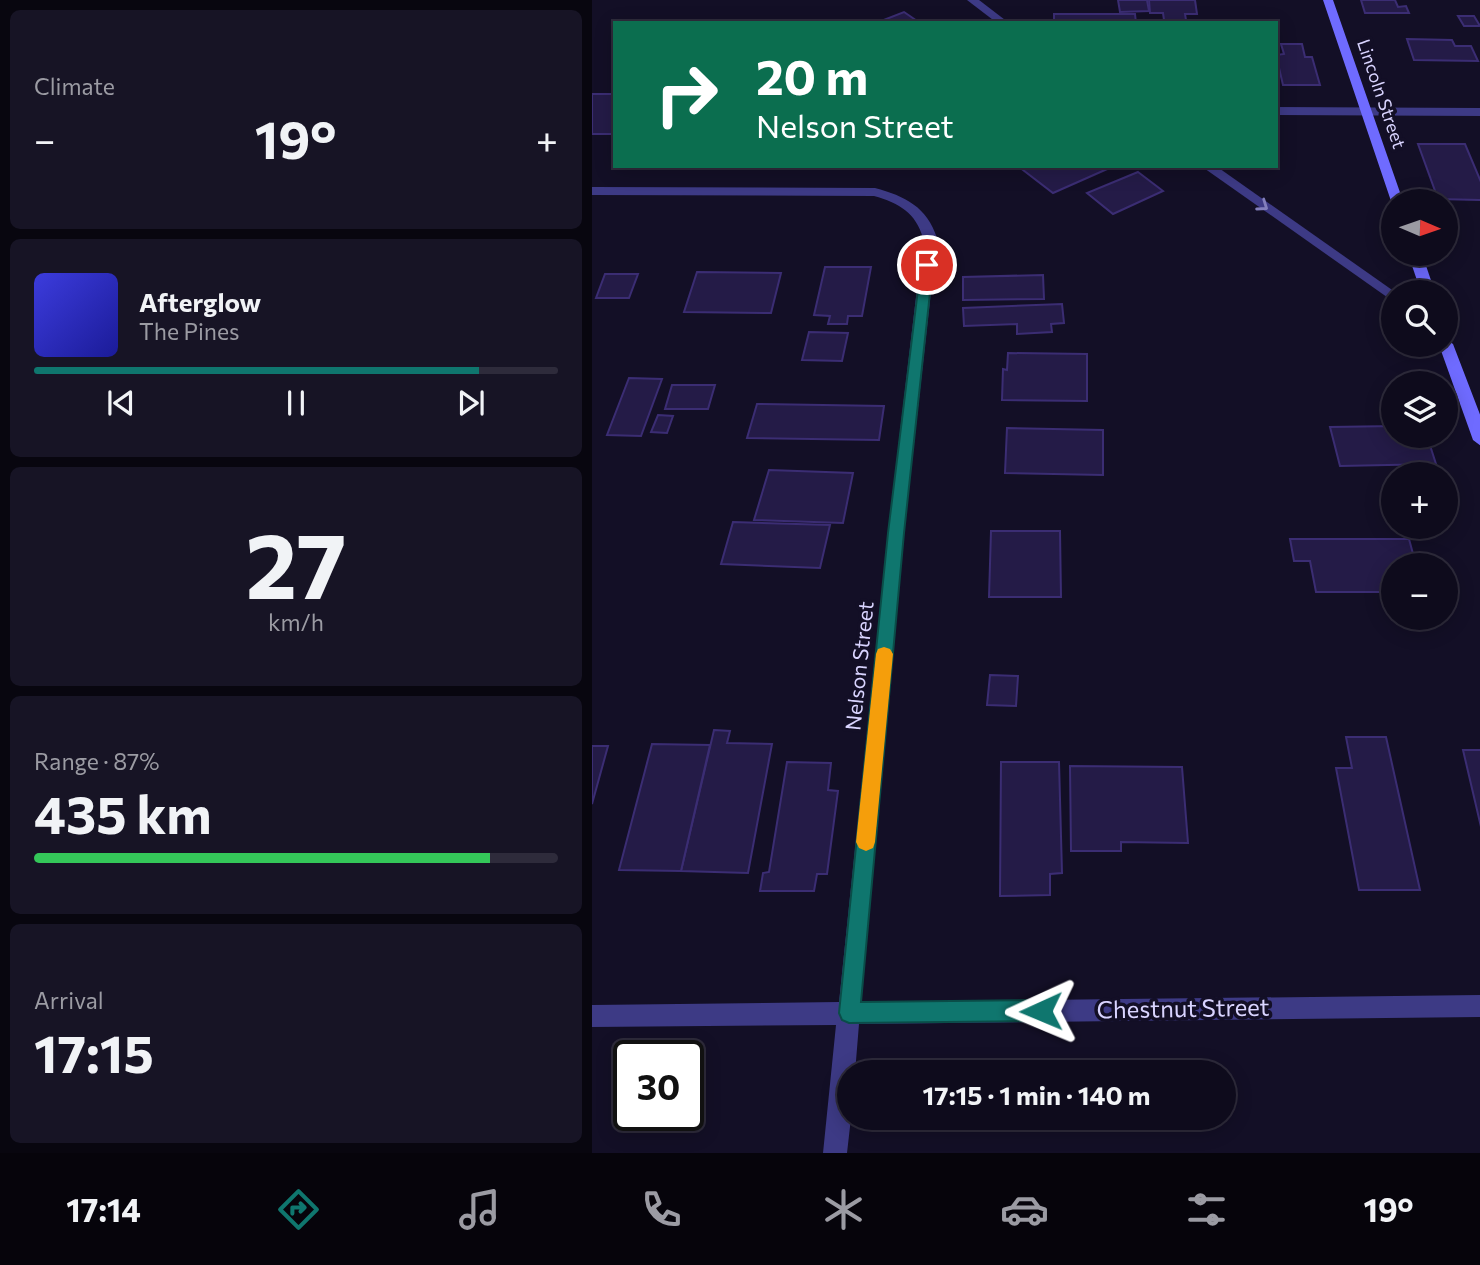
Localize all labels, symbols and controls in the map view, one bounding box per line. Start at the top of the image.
street label: Lincoln Street [1353,36,1411,151]
text: 20 m [756,45,868,105]
icon: right [641,49,732,140]
text: Climate [34,72,115,100]
text: Nelson Street [756,105,954,145]
text: 19° [255,106,336,170]
text: − [34,115,56,162]
text: + [536,115,558,162]
north arrow [1381,189,1458,266]
map controls [1381,189,1458,630]
one-way arrow [1255,197,1268,210]
pin [897,235,957,295]
icon: arrive [908,246,946,284]
button: search [1381,280,1458,357]
text: Afterglow [139,286,261,317]
text: The Pines [139,317,240,345]
button: layers [1381,371,1458,448]
icon: previous [102,384,140,422]
icon: pause [277,384,315,422]
icon: next [452,384,490,422]
button: + [1381,462,1458,539]
text: 27 [245,506,347,618]
button: − [1381,553,1458,630]
street label: Nelson Street [839,600,878,732]
text: km/h [268,608,324,636]
text: Range · 87% [34,747,159,775]
text: 435 km [34,781,212,845]
position arrow [1004,974,1078,1048]
text: Arrival [34,986,104,1014]
street label: Chestnut Street [1096,991,1270,1024]
text: 17:15 [34,1020,154,1084]
speed limit sign: 30 [613,1040,704,1131]
text: 17:15 · 1 min · 140 m [923,1079,1150,1110]
icon: directions [274,1185,323,1234]
icon: music [455,1185,504,1234]
icon: phone [637,1185,686,1234]
icon: climate [819,1185,868,1234]
icon: car [1000,1185,1049,1234]
icon: filters [1182,1185,1231,1234]
text: 17:14 [66,1189,141,1229]
text: 19° [1363,1189,1414,1229]

